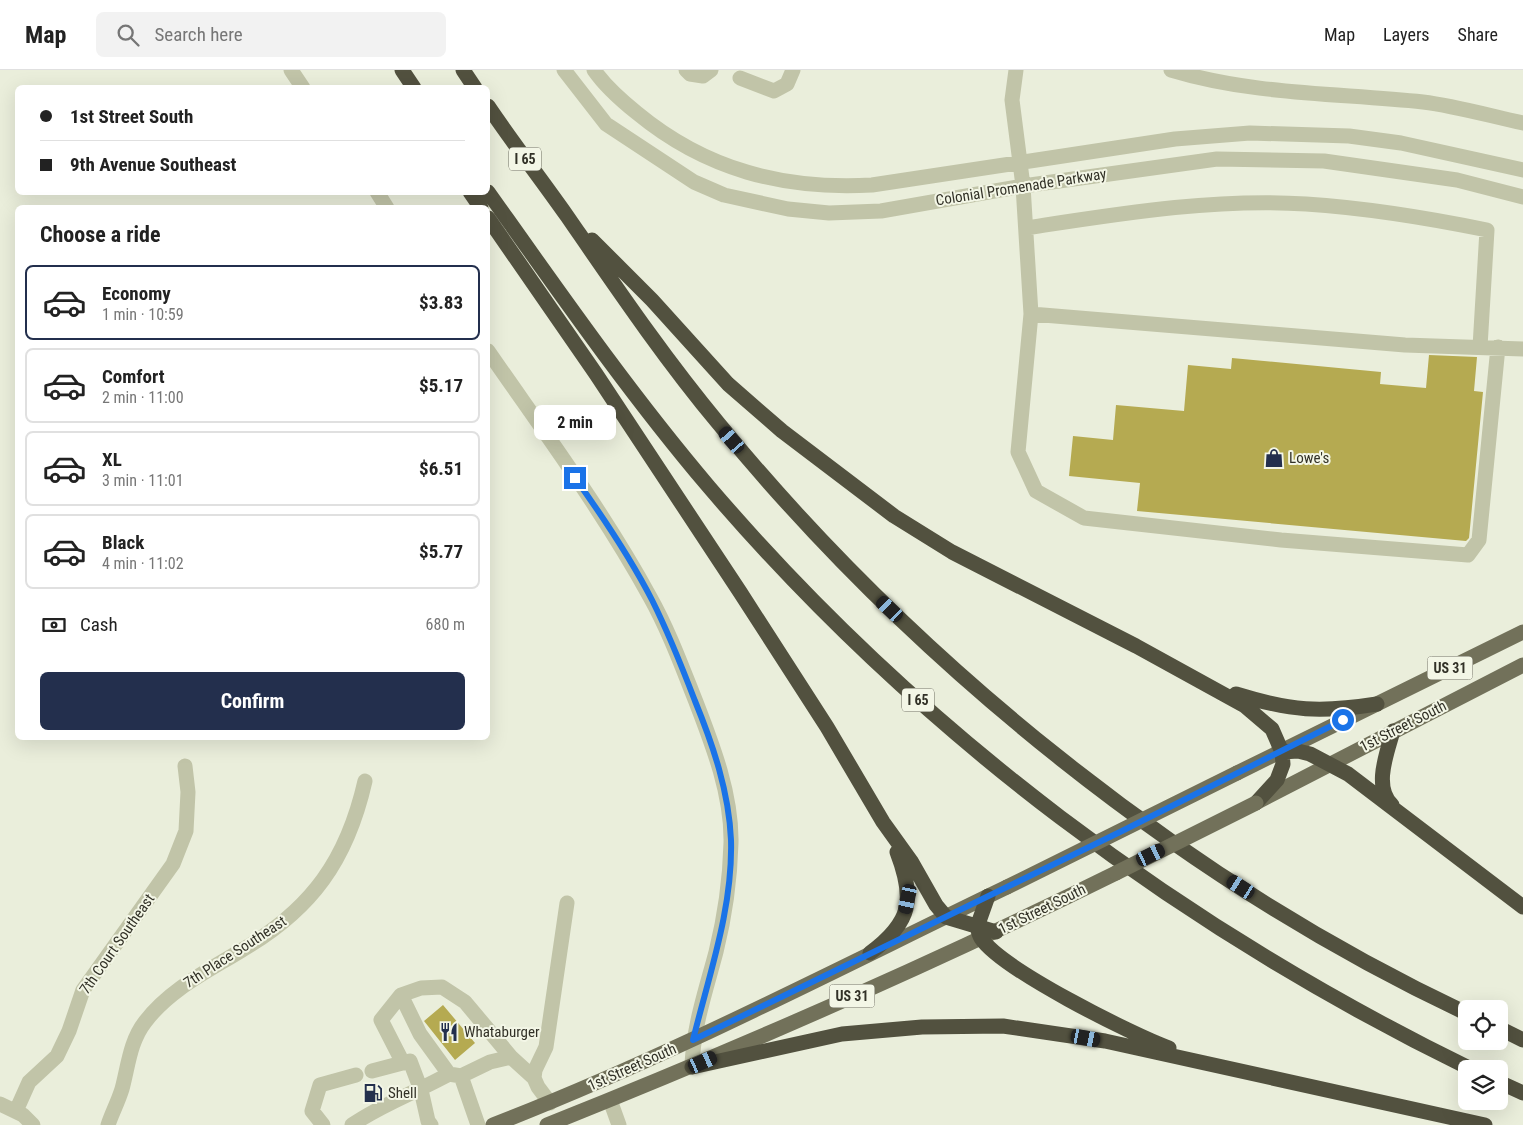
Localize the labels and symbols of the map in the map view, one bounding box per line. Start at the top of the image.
road number: I 65 [509,148,541,170]
street label: Colonial Promenade Parkway [934,165,1108,209]
callout: 2 min [534,406,616,440]
car [716,424,747,456]
shop icon: Lowe's [1263,447,1285,469]
place label: Lowe's [1289,449,1329,467]
route end [564,467,586,489]
car [873,593,906,625]
road number: US 31 [1428,656,1472,680]
road number: I 65 [902,688,934,712]
street label: 1st Street South [1357,696,1449,756]
route start [1332,709,1354,731]
car [1134,842,1167,868]
car [1224,873,1257,901]
street label: 1st Street South [995,880,1089,938]
car [897,883,918,915]
street label: 7th Court Southeast [76,890,158,998]
street label: 7th Place Southeast [180,912,290,992]
road number: US 31 [830,984,874,1008]
restaurant icon: Whataburger [438,1021,460,1043]
place label: Whataburger [464,1023,540,1041]
car [1069,1028,1102,1048]
street label: 1st Street South [585,1039,679,1095]
car [686,1049,719,1075]
fuel station icon: Shell [362,1082,384,1104]
place label: Shell [388,1084,417,1102]

